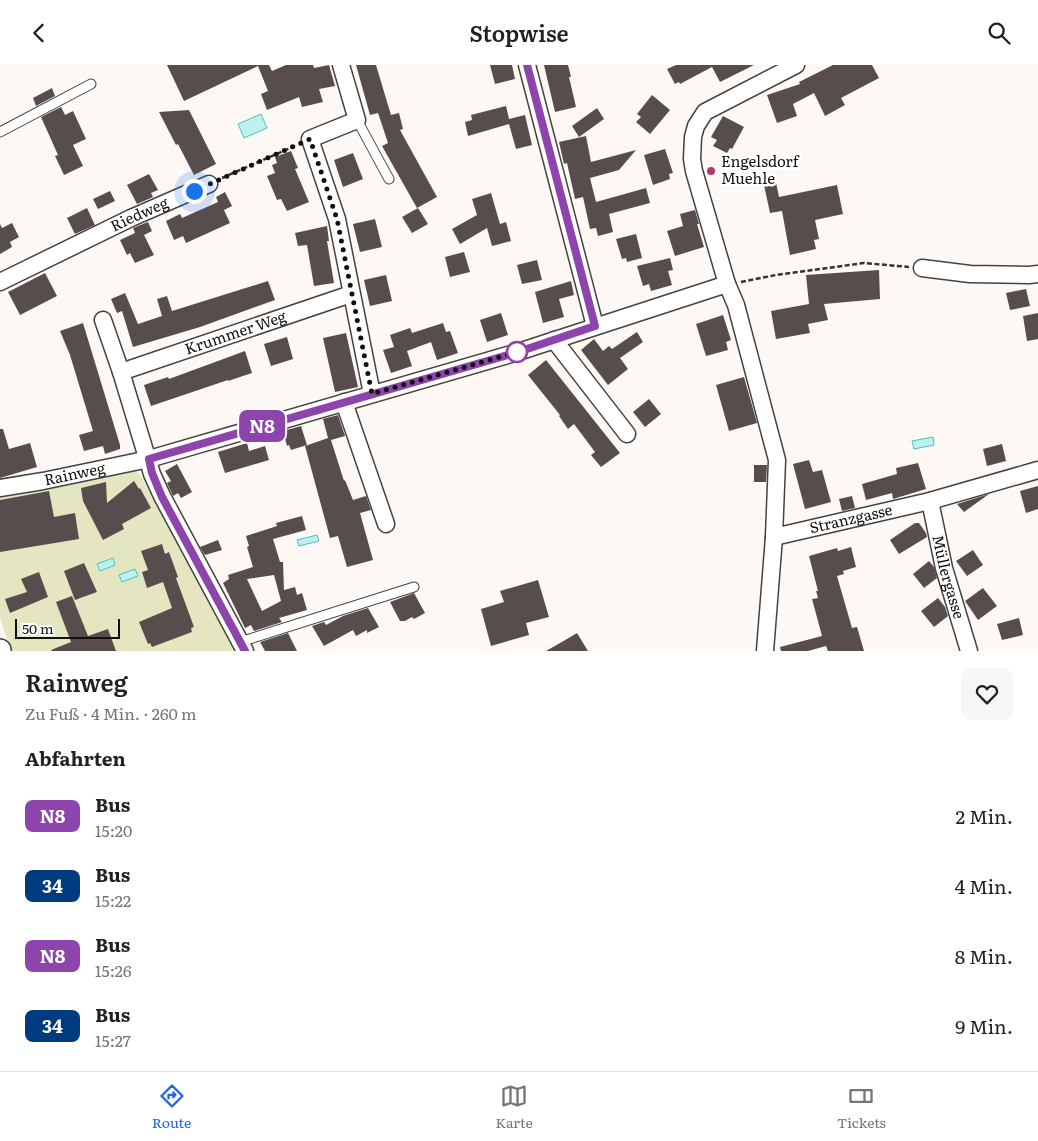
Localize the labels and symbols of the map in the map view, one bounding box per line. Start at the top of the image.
place label: Engelsdorf Muehle [721,149,800,189]
marker: Engelsdorf Muehle [705,165,717,177]
your location [182,179,207,204]
street label: Riedweg [106,190,172,236]
street label: Krummer Weg [181,304,289,360]
unlabelled marker [506,341,528,363]
line badge: N8 [240,410,284,442]
street label: Rainweg [42,455,108,490]
street label: Stranzgasse [807,497,895,538]
street label: Müllergasse [927,532,972,622]
scale bar [15,616,120,639]

